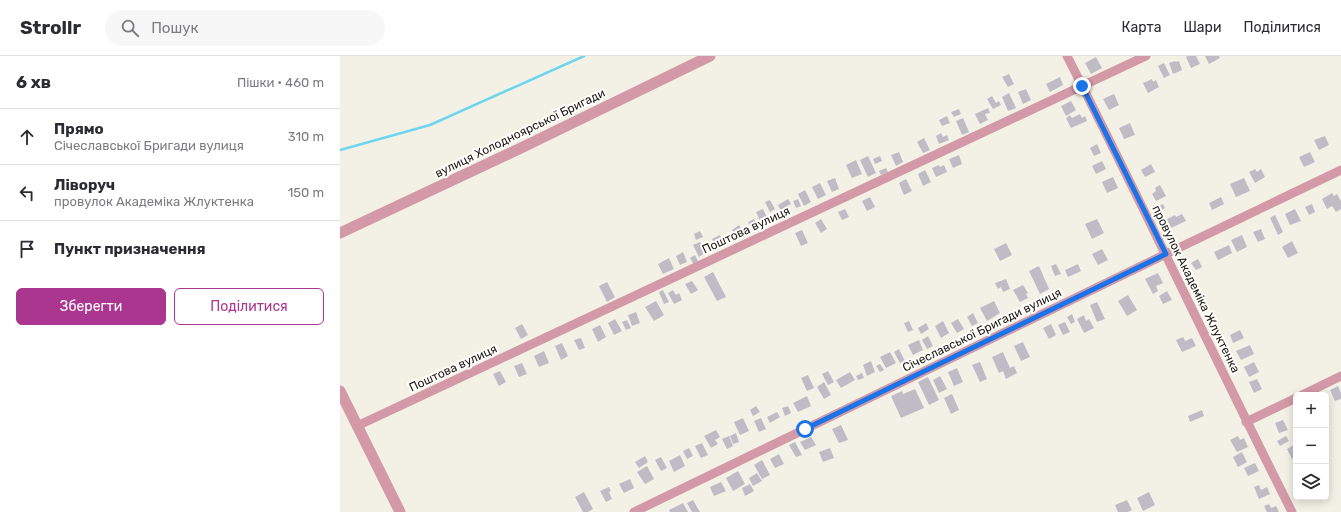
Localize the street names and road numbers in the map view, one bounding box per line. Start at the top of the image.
street label: вулиця Холодноярської Бригади [433,86,607,180]
street label: Поштова вулиця [700,203,792,257]
street label: провулок Академіка Жлуктенка [1149,203,1243,375]
street label: Січеславської Бригади вулиця [900,285,1064,375]
street label: Поштова вулиця [407,341,499,395]

